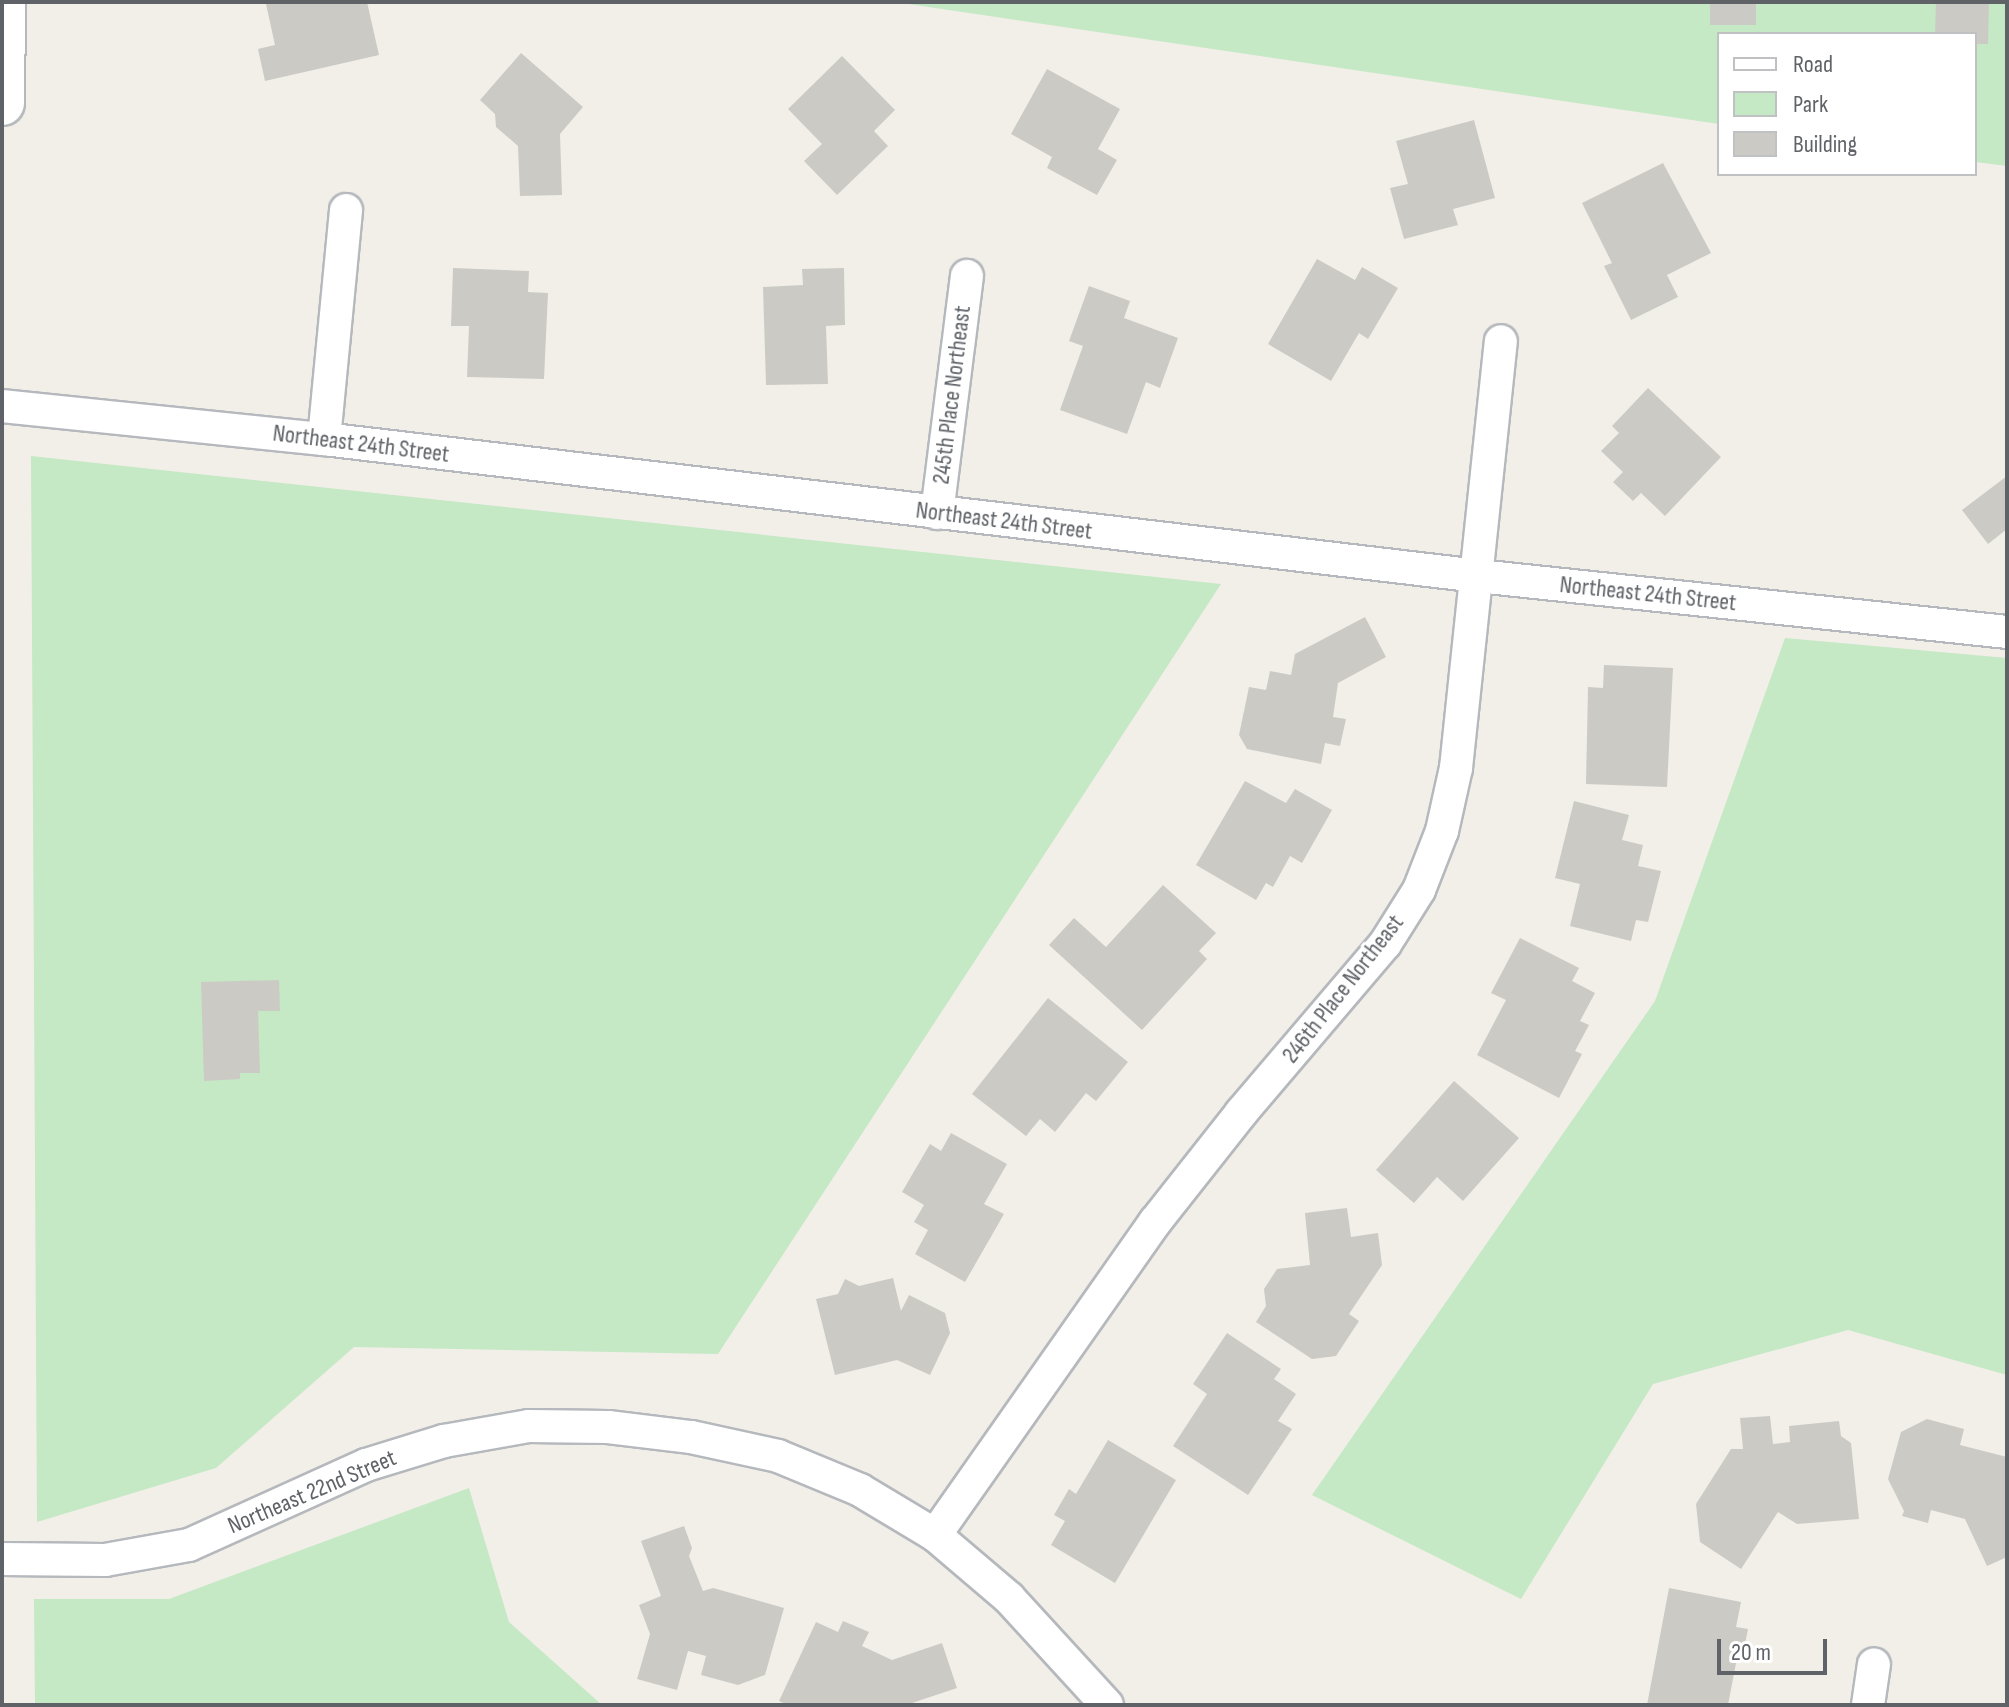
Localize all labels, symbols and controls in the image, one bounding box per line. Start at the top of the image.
legend [1717,32,1977,176]
text: Road [1793,50,1833,79]
text: Park [1793,90,1828,119]
text: Building [1793,130,1857,159]
street label: 245th Place Northeast [927,304,977,486]
street label: Northeast 24th Street [271,419,451,469]
street label: Northeast 24th Street [914,496,1094,546]
street label: Northeast 24th Street [1558,570,1738,618]
street label: 246th Place Northeast [1276,909,1410,1069]
street label: Northeast 22nd Street [223,1444,401,1540]
scale bar [1721,1623,1831,1673]
text: 20 m [1731,1638,1771,1667]

